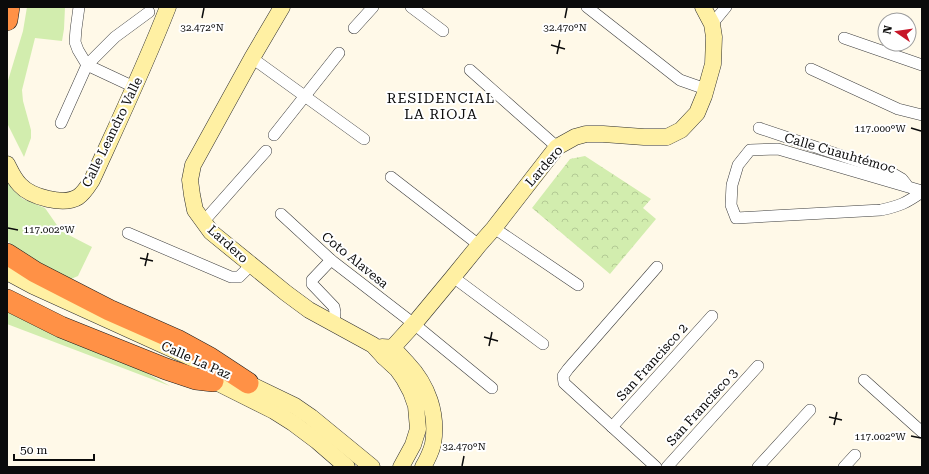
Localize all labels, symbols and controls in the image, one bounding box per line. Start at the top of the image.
north arrow [877,12,917,52]
text: 32.472°N [180,22,224,33]
text: 32.470°N [543,22,587,33]
text: N [880,24,895,35]
street label: Calle Leandro Valle [79,74,145,190]
district label: RESIDENCIAL LA RIOJA [387,90,495,122]
text: 117.000°W [854,123,906,134]
street label: Calle Cuauhtémoc [783,130,897,176]
street label: Lardero [522,143,566,189]
street label: Lardero [205,222,251,266]
text: 117.002°W [23,224,75,235]
street label: Coto Alavesa [319,229,391,291]
street label: San Francisco 2 [613,320,691,404]
street label: Calle La Paz [159,338,233,382]
street label: San Francisco 3 [663,365,741,449]
text: 117.002°W [854,431,906,442]
scale bar [14,436,94,462]
text: 32.470°N [442,441,486,452]
text: 50 m [20,443,47,457]

